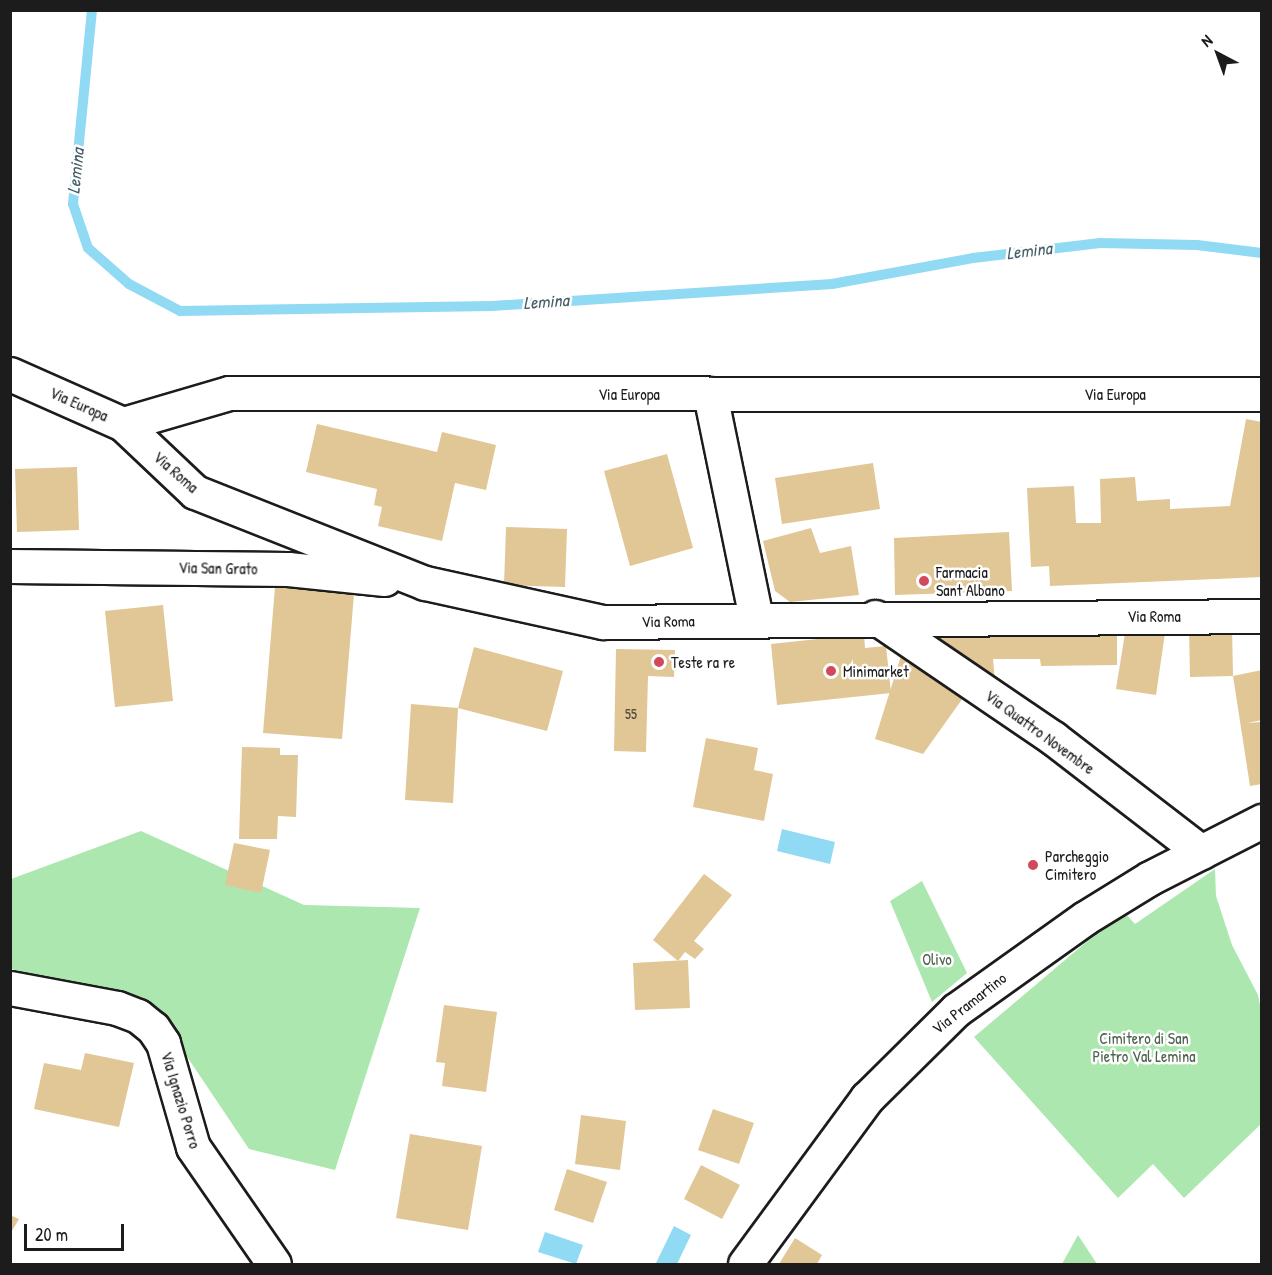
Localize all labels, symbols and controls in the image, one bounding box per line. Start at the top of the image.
north arrow [1188,24,1248,84]
text: N [1196,29,1217,52]
water label: Lemina [63,147,89,195]
water label: Lemina [1005,238,1053,264]
water label: Lemina [523,290,569,314]
street label: Via Europa [47,383,111,425]
street label: Via Europa [598,384,660,404]
street label: Via Europa [1084,384,1146,404]
street label: Via Roma [150,447,202,497]
street label: Via San Grato [178,558,258,578]
place label: Farmacia Sant Albano [936,562,1005,600]
marker: Farmacia Sant Albano [917,574,931,588]
street label: Via Roma [1127,606,1181,626]
street label: Via Roma [641,611,695,631]
place label: Teste ra re [671,652,735,672]
marker: Teste ra re [652,655,666,669]
place label: Minimarket [843,661,909,681]
marker: Minimarket [824,664,838,678]
street label: Via Quattro Novembre [981,686,1099,778]
house number: 55 [625,706,637,722]
place label: Parcheggio Cimitero [1045,846,1109,884]
marker: Parcheggio Cimitero [1026,858,1040,872]
park label: Olivo [922,949,952,969]
street label: Via Pramartino [928,968,1010,1038]
park label: Cimitero di San Pietro Val Lemina [1093,1028,1195,1066]
street label: Via Ignazio Porro [157,1049,205,1151]
scale bar [27,1212,128,1250]
text: 20 m [35,1222,68,1247]

